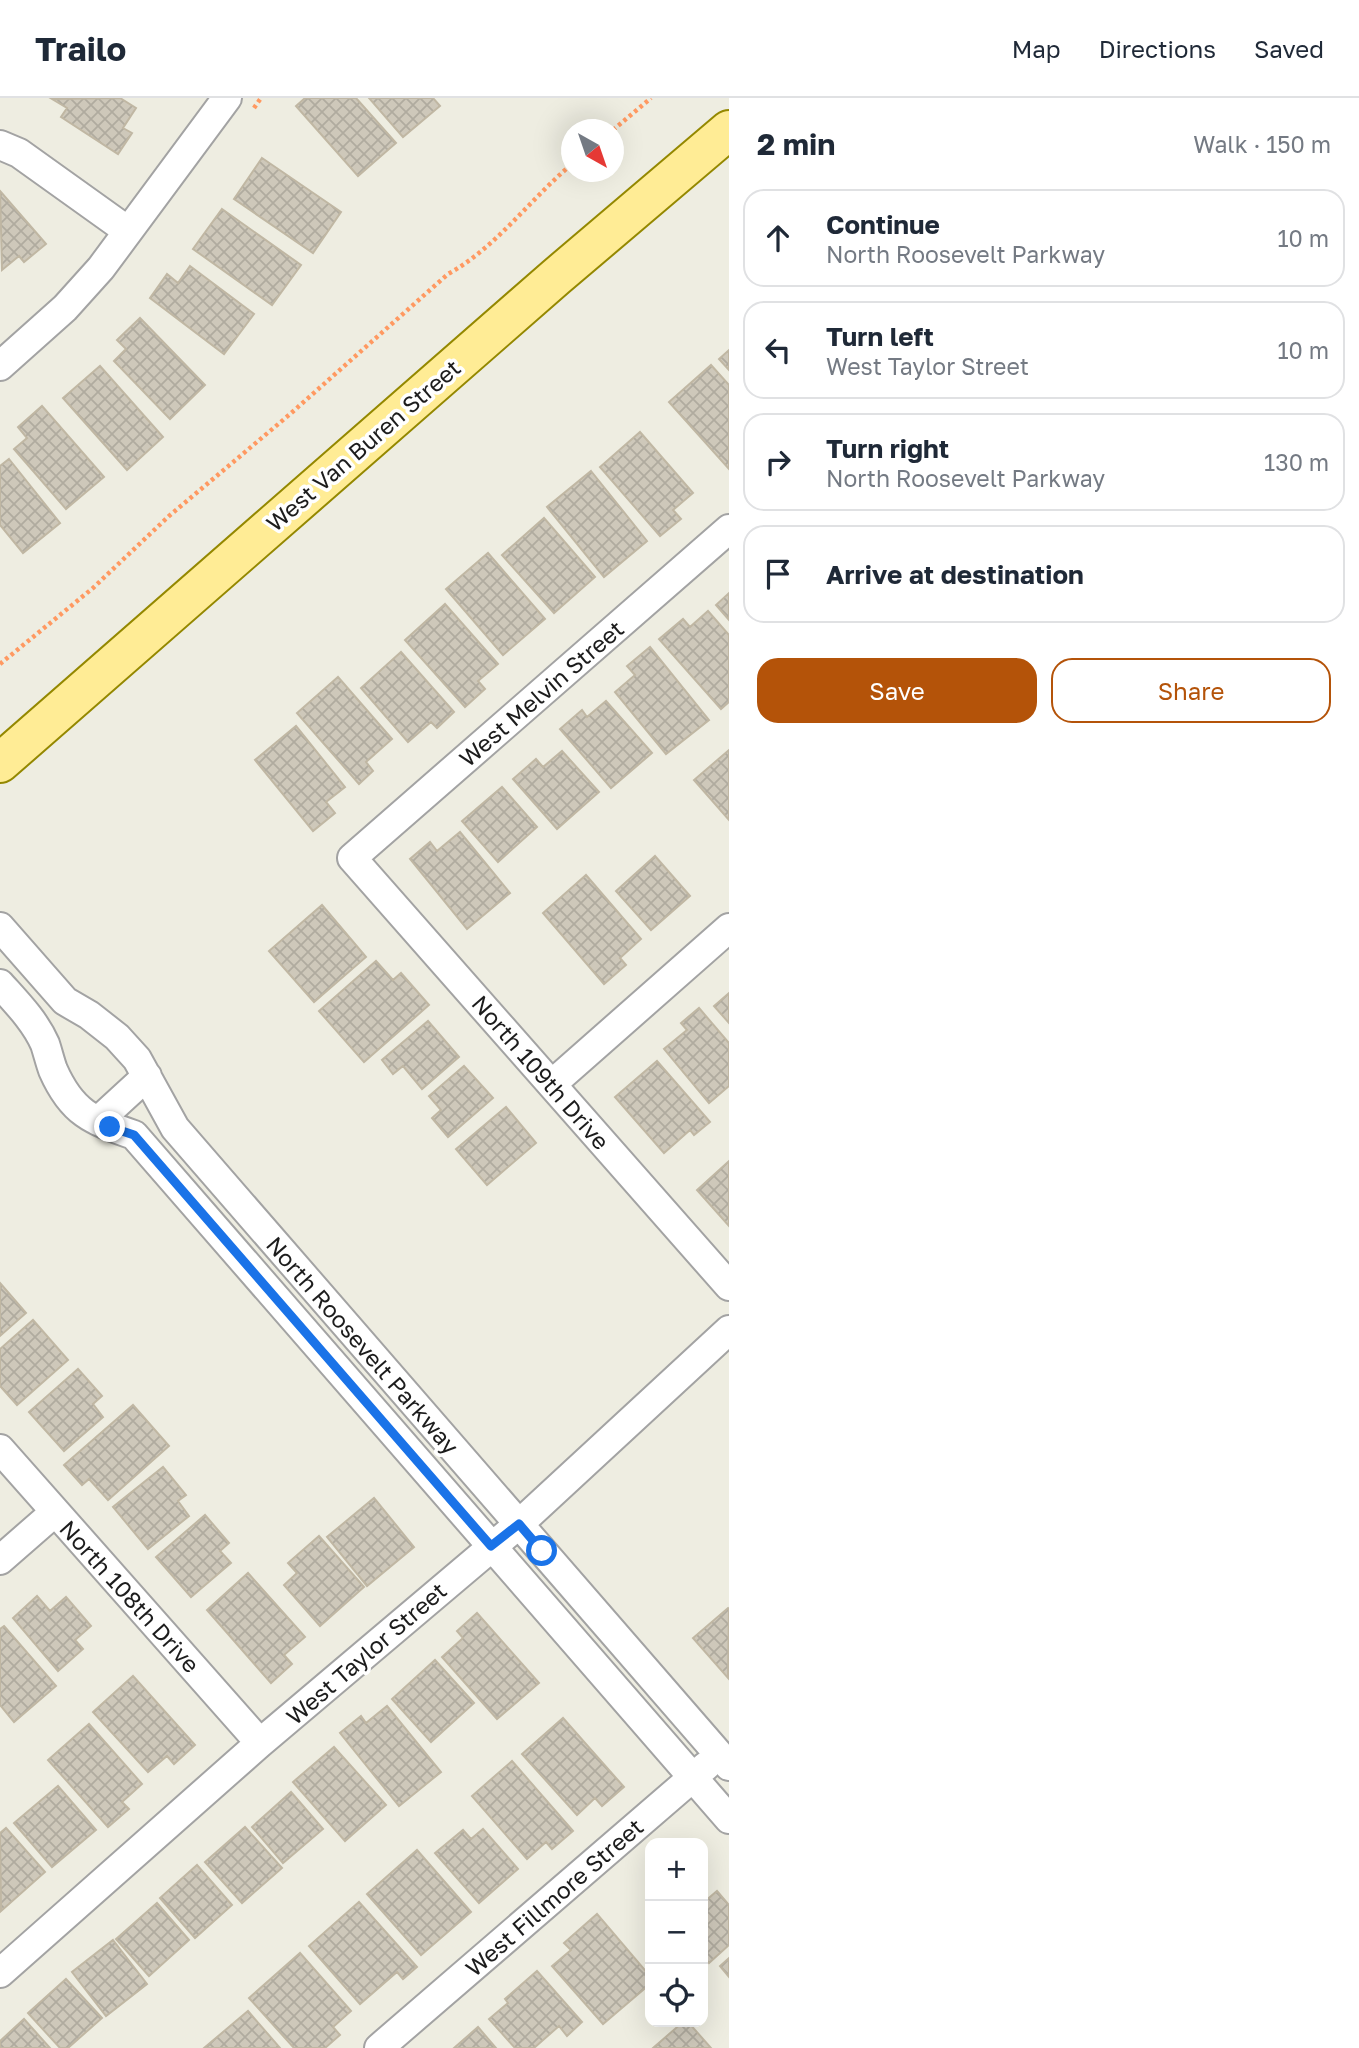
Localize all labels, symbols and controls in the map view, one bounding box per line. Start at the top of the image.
text: Trailo [35,29,126,68]
text: Map [1012,34,1061,63]
text: Directions [1099,34,1216,63]
text: Saved [1254,34,1324,63]
north arrow [561,119,624,182]
text: 2 min [757,126,835,162]
text: Walk · 150 m [1193,130,1331,158]
text: Continue [826,209,940,240]
icon: ahead [759,219,797,257]
text: 10 m [1277,224,1329,252]
text: North Roosevelt Parkway [826,240,1105,268]
text: Turn left [826,321,934,352]
icon: left [759,331,797,369]
text: 10 m [1277,336,1329,364]
text: West Taylor Street [826,352,1029,380]
street label: West Van Buren Street [260,353,466,537]
text: Turn right [826,433,949,464]
icon: right [759,443,797,481]
text: 130 m [1264,448,1329,476]
text: North Roosevelt Parkway [826,464,1105,492]
icon: arrive [759,555,797,593]
text: Arrive at destination [826,559,1084,590]
street label: West Melvin Street [453,614,629,772]
button: Save [757,658,1037,723]
button: Share [1051,658,1331,723]
street label: North 109th Drive [466,989,616,1155]
route end [94,1111,125,1142]
street label: North Roosevelt Parkway [261,1230,465,1460]
street label: North 108th Drive [54,1514,206,1678]
route start [526,1535,557,1566]
street label: West Taylor Street [280,1576,452,1730]
street label: West Fillmore Street [459,1812,649,1982]
map controls [645,1838,708,2027]
button: + [645,1838,708,1901]
button: − [645,1901,708,1964]
button: locate [645,1964,708,2027]

